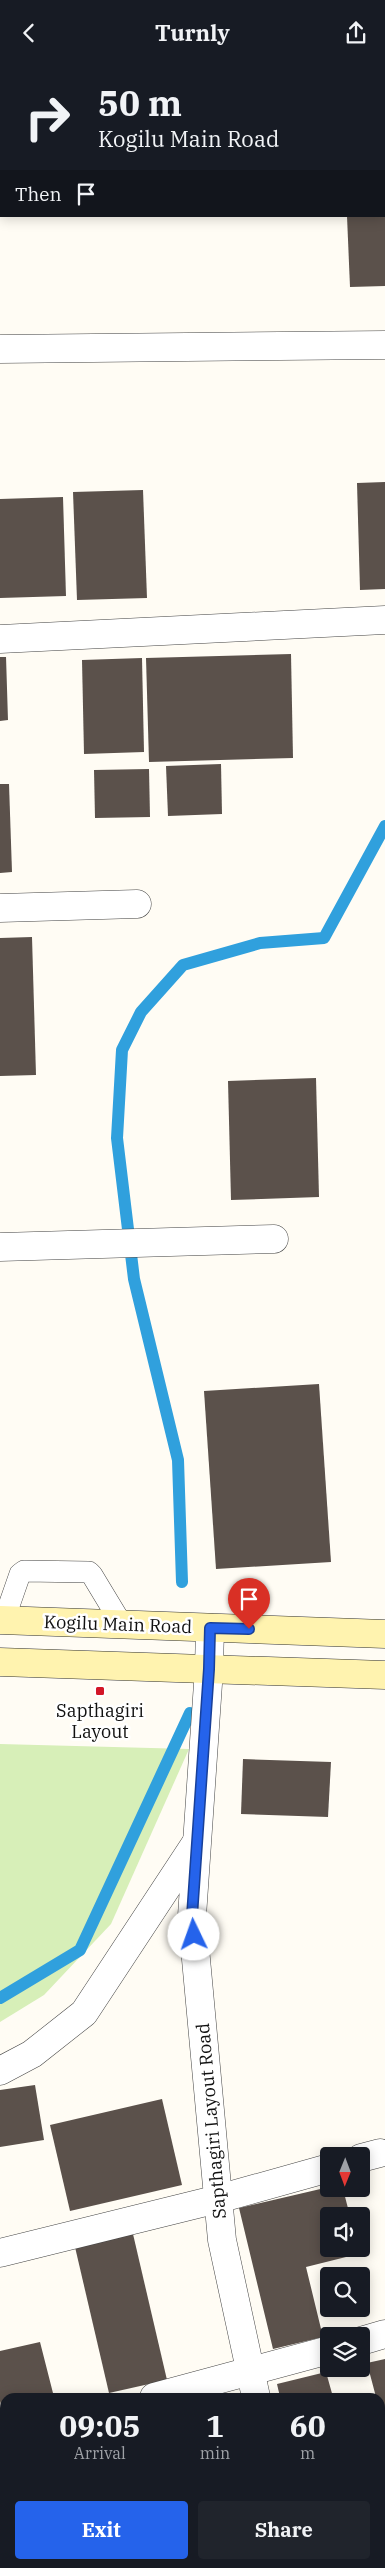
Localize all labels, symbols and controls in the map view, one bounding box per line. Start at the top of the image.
text: Turnly [155,18,230,47]
icon: back [15,19,43,47]
icon: share [342,19,370,47]
text: 50 m [98,80,182,126]
icon: right [15,85,80,150]
text: Kogilu Main Road [98,124,279,153]
icon: arrive [72,180,100,208]
text: Then [15,182,62,206]
pin [228,1578,270,1629]
icon: arrive [235,1585,263,1613]
street label: Kogilu Main Road [43,1610,193,1638]
marker: Sapthagiri Layout [94,1685,106,1697]
place label: Sapthagiri Layout [56,1699,144,1743]
position arrow [167,1908,219,1960]
street label: Sapthagiri Layout Road [191,2022,231,2220]
north arrow [320,2147,370,2197]
map controls [320,2147,370,2377]
button: sound [320,2207,370,2257]
button: search [320,2267,370,2317]
button: layers [320,2327,370,2377]
text: 09:05 [59,2406,140,2445]
text: 1 [206,2406,224,2445]
text: 60 [290,2406,326,2445]
text: Arrival [74,2443,126,2463]
text: min [200,2443,230,2463]
text: m [300,2443,315,2463]
button: Exit [15,2501,188,2559]
button: Share [198,2501,370,2559]

